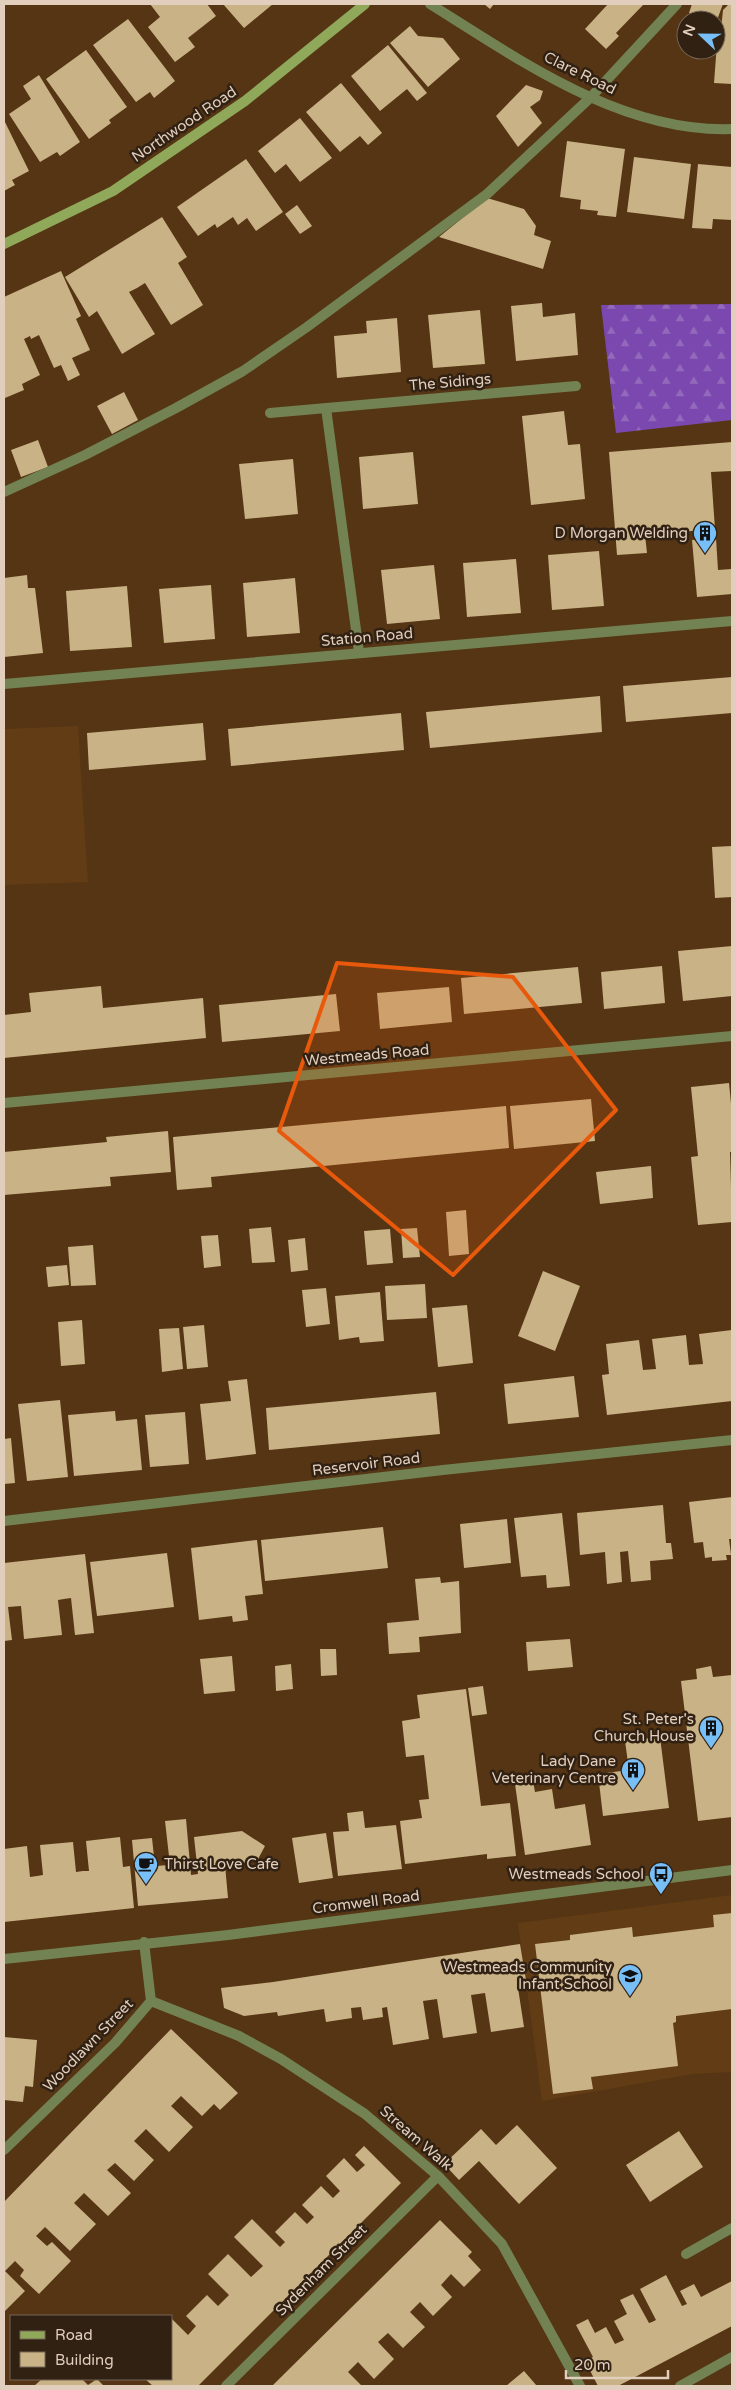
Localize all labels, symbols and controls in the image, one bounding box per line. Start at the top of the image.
north arrow [676,10,726,60]
text: N [679,22,699,39]
street label: Clare Road [541,48,619,98]
street label: Northwood Road [128,82,240,166]
street label: The Sidings [408,369,492,395]
building icon: D Morgan Welding [692,520,718,554]
place label: D Morgan Welding [554,524,688,542]
street label: Station Road [320,624,414,650]
street label: Westmeads Road [304,1041,430,1069]
street label: Reservoir Road [311,1448,421,1480]
place label: St. Peter's Church House [594,1710,694,1745]
building icon: St. Peter's Church House [698,1715,724,1749]
place label: Lady Dane Veterinary Centre [492,1752,616,1787]
building icon: Lady Dane Veterinary Centre [620,1757,646,1791]
cafe icon: Thirst Love Cafe [133,1851,159,1885]
place label: Thirst Love Cafe [164,1855,279,1873]
bus stop icon: Westmeads School [648,1861,674,1895]
place label: Westmeads School [509,1865,644,1883]
street label: Cromwell Road [311,1886,421,1918]
place label: Westmeads Community Infant School [442,1958,612,1993]
school or university icon: Westmeads Community Infant School [617,1963,643,1997]
street label: Woodlawn Street [39,1995,137,2095]
street label: Stream Walk [376,2102,456,2174]
street label: Sydenham Street [272,2220,371,2319]
legend [10,2315,172,2380]
text: Road [55,2326,93,2344]
scale bar [566,2348,668,2380]
text: Building [55,2351,114,2369]
text: 20 m [574,2356,611,2374]

